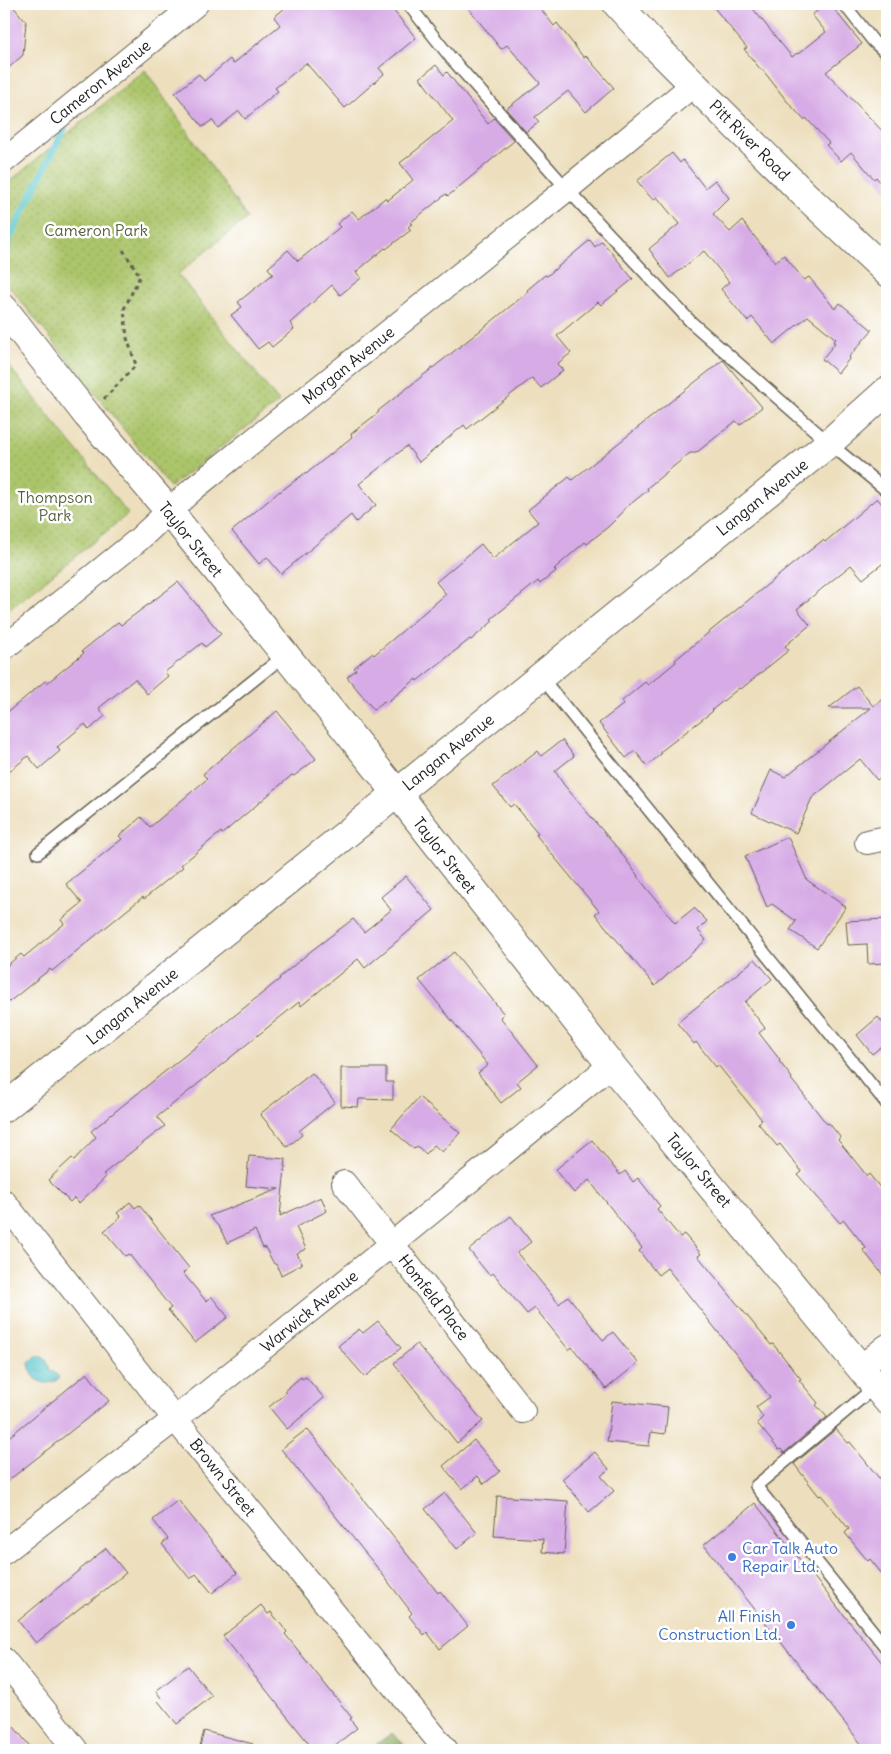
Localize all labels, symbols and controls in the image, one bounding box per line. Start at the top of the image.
street label: Cameron Avenue [45,35,155,129]
street label: Pitt River Road [706,96,794,184]
park label: Cameron Park [44,220,148,240]
street label: Morgan Avenue [298,322,398,408]
street label: Langan Avenue [712,454,812,540]
park label: Thompson Park [17,487,93,525]
street label: Taylor Street [155,497,228,581]
street label: Langan Avenue [398,709,498,795]
street label: Taylor Street [409,813,481,898]
street label: Langan Avenue [82,963,182,1049]
street label: Taylor Street [662,1129,736,1212]
street label: Homfeld Place [394,1250,474,1344]
street label: Warwick Avenue [256,1266,362,1356]
street label: Brown Street [186,1434,261,1520]
place label: Car Talk Auto Repair Ltd. [742,1538,838,1576]
marker: Car Talk Auto Repair Ltd. [726,1551,738,1563]
place label: All Finish Construction Ltd. [658,1606,781,1644]
marker: All Finish Construction Ltd. [785,1619,797,1631]

